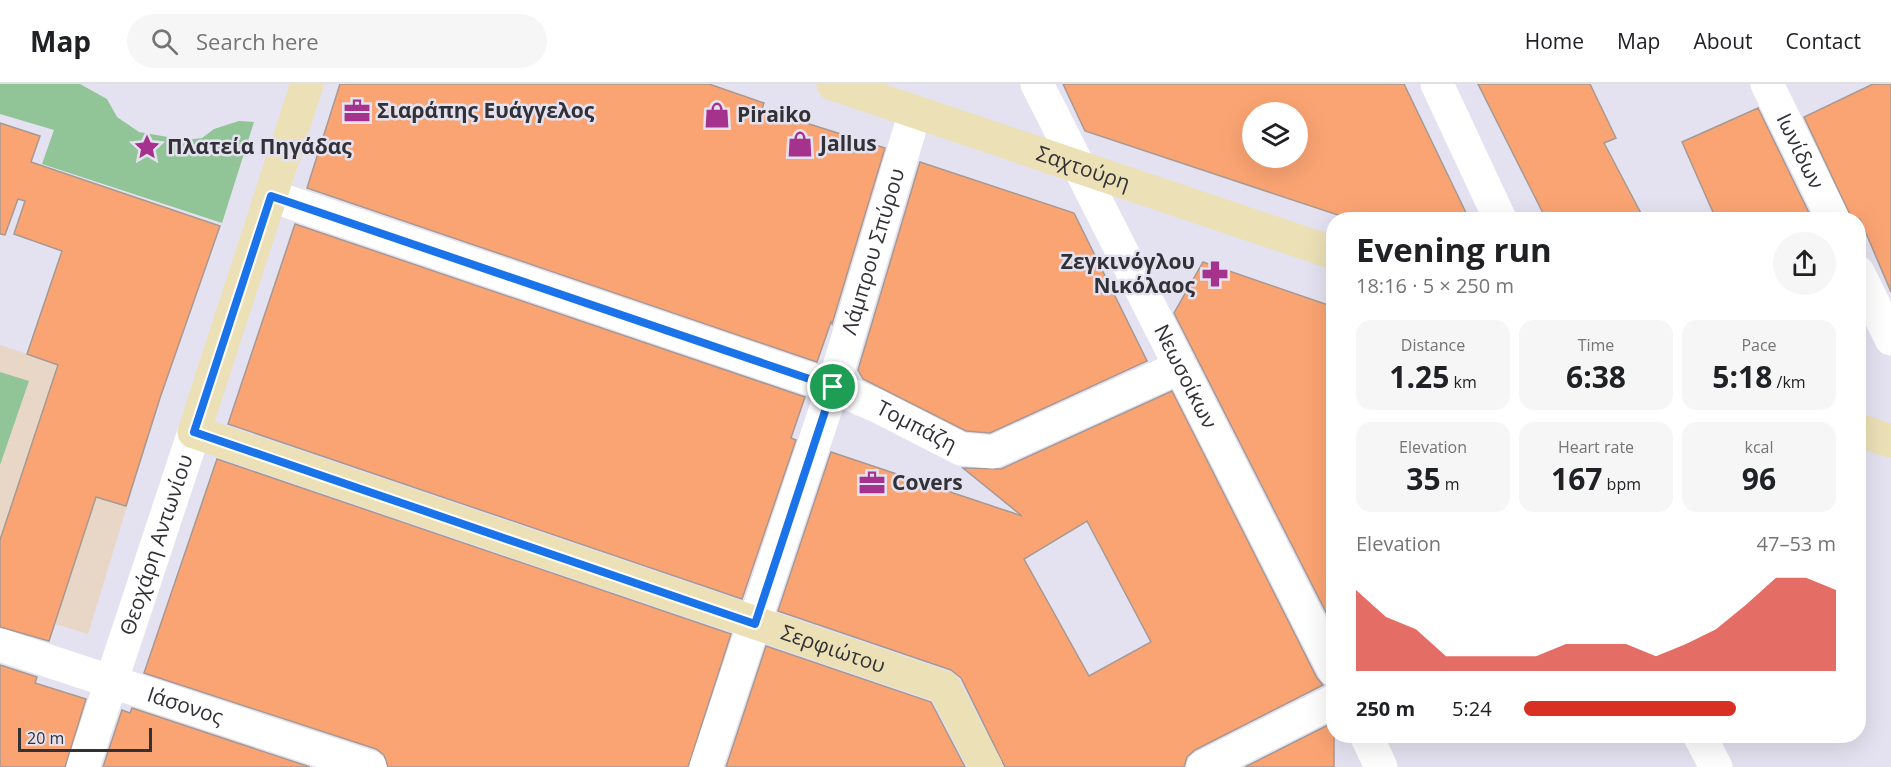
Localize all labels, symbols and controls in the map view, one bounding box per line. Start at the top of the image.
search box [127,14,547,68]
text: Map [30,22,91,60]
icon: search [148,25,181,58]
text: Search here [196,26,319,56]
text: Home [1525,27,1584,55]
text: Map [1617,27,1660,55]
text: About [1693,27,1753,55]
text: Contact [1786,27,1861,55]
office icon: Σιαράπης Ευάγγελος [342,96,372,126]
place label: Σιαράπης Ευάγγελος [377,96,595,124]
shop icon: Piraiko [702,100,732,130]
place label: Piraiko [737,100,811,128]
map controls [1242,102,1308,168]
button: layers [1242,102,1308,168]
street label: Ιωνίδων [1770,108,1831,193]
shop icon: Jallus [785,129,815,159]
place label: Jallus [818,129,877,157]
place icon: Πλατεία Πηγάδας [132,132,162,162]
place label: Πλατεία Πηγάδας [167,132,352,160]
street label: Σαχτούρη [1033,139,1134,196]
street label: Λάμπρου Σπύρου [834,165,910,338]
text: Evening run [1356,227,1552,272]
button: share [1773,232,1836,295]
place label: Ζεγκινόγλου Νικόλαος [1061,247,1196,299]
pharmacy icon: Ζεγκινόγλου Νικόλαος [1200,259,1230,289]
text: 18:16 · 5 × 250 m [1356,272,1514,299]
street label: Νεωσοίκων [1148,319,1224,433]
text: Distance [1401,334,1465,356]
text: Time [1578,334,1614,356]
text: Pace [1741,334,1777,356]
text: 1.25 [1389,356,1449,397]
text: 6:38 [1566,356,1626,397]
text: 5:18 [1712,356,1772,397]
pin [807,361,858,412]
icon: arrive [816,370,849,403]
text: km [1449,371,1477,393]
text: /km [1772,371,1806,393]
street label: Τομπάζη [872,393,962,458]
text: Elevation [1399,436,1467,458]
text: Heart rate [1558,436,1634,458]
text: kcal [1745,436,1774,458]
street label: Θεοχάρη Αντωνίου [113,450,199,639]
text: 35 [1406,458,1441,499]
text: 167 [1551,458,1602,499]
text: 96 [1742,458,1776,499]
office icon: Covers [857,468,887,498]
place label: Covers [892,468,963,496]
text: m [1441,473,1460,495]
text: bpm [1602,473,1641,495]
text: Elevation [1356,530,1441,557]
text: 47–53 m [1757,530,1836,557]
street label: Σερφιώτου [778,618,889,679]
street label: Ιάσονος [144,680,227,731]
text: 250 m [1356,695,1415,722]
text: 5:24 [1452,695,1492,722]
scale bar [18,725,152,752]
text: 20 m [27,727,64,749]

